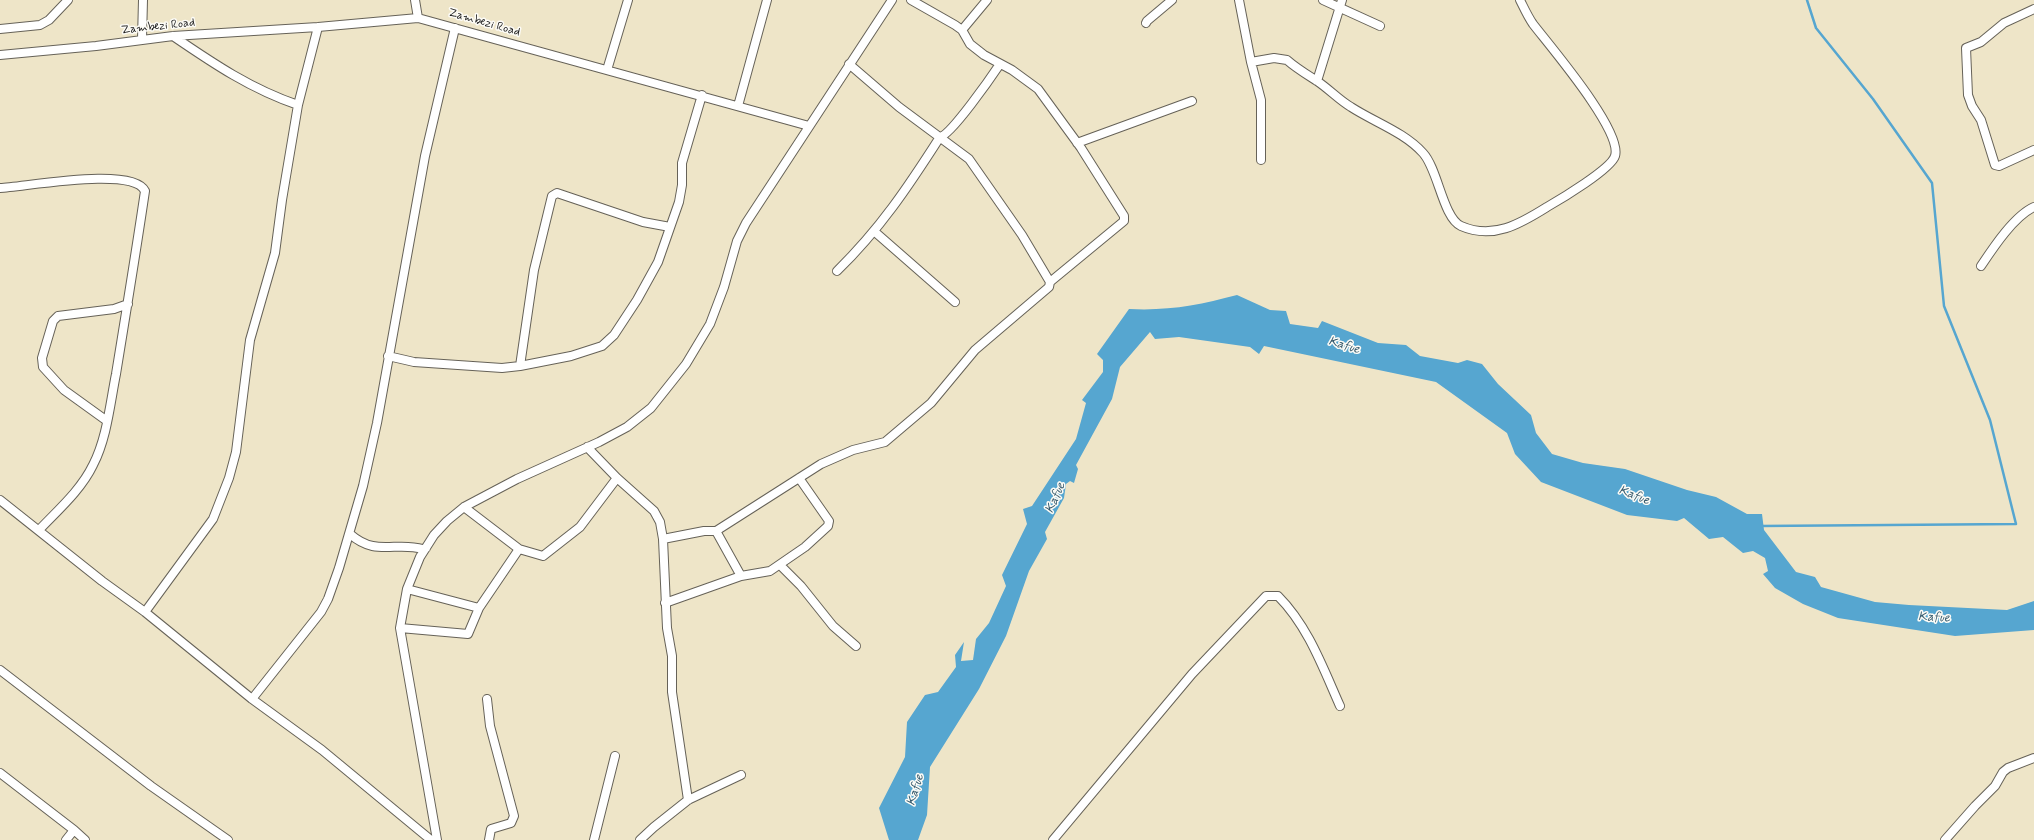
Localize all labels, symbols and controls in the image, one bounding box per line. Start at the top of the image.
street label: Zambezi Road [446,6,522,40]
street label: Zambezi Road [120,16,196,38]
water label: Kafue [1326,334,1362,358]
water label: Kafue [1042,480,1070,516]
water label: Kafue [1616,483,1652,509]
water label: Kafue [1918,609,1950,627]
water label: Kafue [904,772,928,808]

